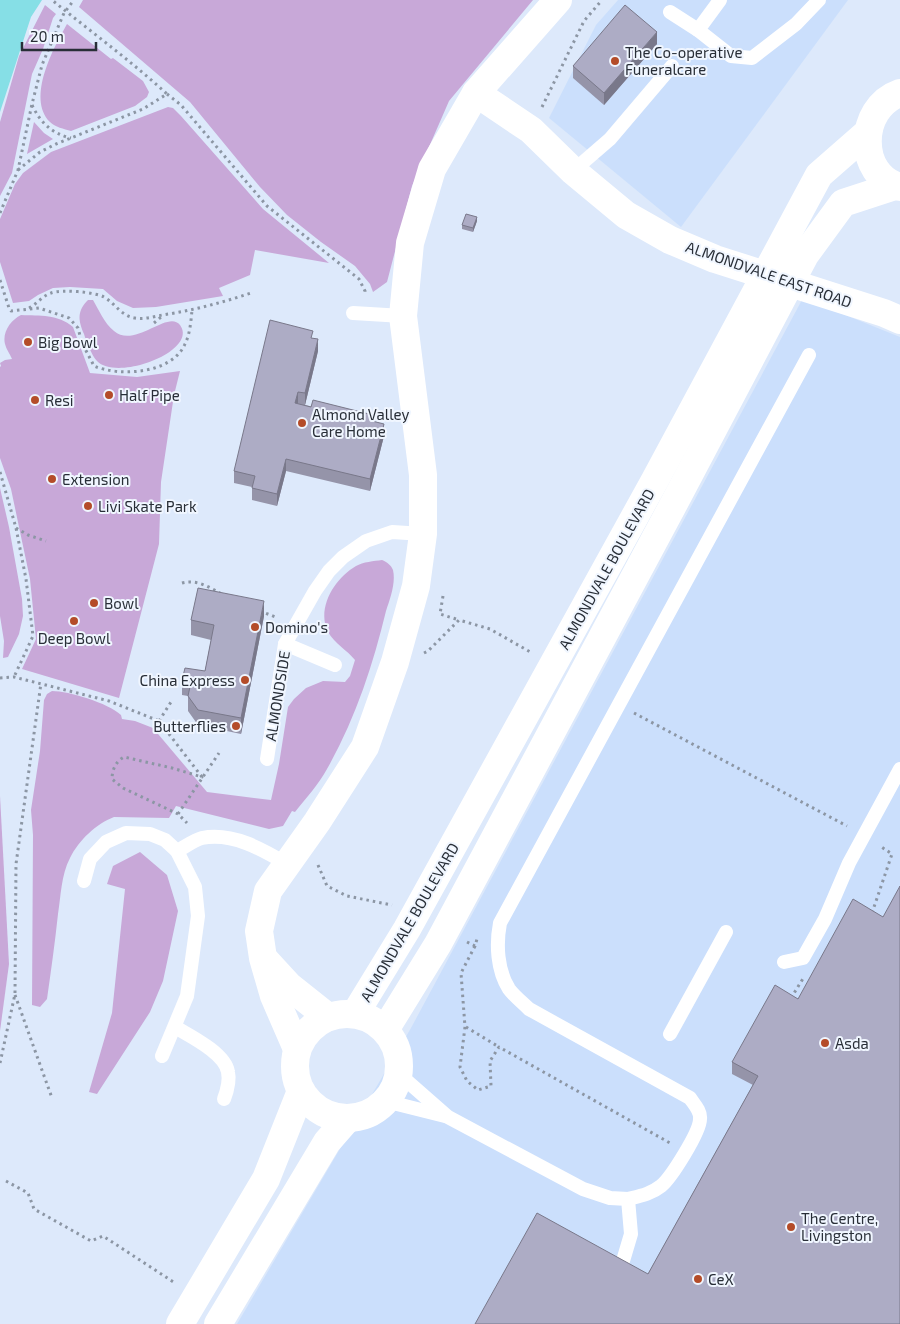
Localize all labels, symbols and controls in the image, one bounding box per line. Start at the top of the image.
scale bar [22,20,96,52]
text: 20 m [30,27,64,45]
place label: The Co-operative Funeralcare [625,43,743,78]
marker: The Co-operative Funeralcare [609,55,621,67]
street label: ALMONDVALE EAST ROAD [684,237,854,311]
place label: Big Bowl [38,333,98,351]
marker: Big Bowl [22,336,34,348]
place label: Half Pipe [119,386,180,404]
marker: Half Pipe [103,389,115,401]
place label: Resi [45,391,74,409]
marker: Resi [29,394,41,406]
place label: Almond Valley Care Home [312,405,410,440]
marker: Almond Valley Care Home [296,417,308,429]
place label: Extension [62,470,129,488]
marker: Extension [46,473,58,485]
street label: ALMONDVALE BOULEVARD [554,486,658,652]
place label: Livi Skate Park [98,497,197,515]
marker: Livi Skate Park [82,500,94,512]
place label: Bowl [104,594,139,612]
marker: Bowl [88,597,100,609]
marker: Deep Bowl [68,615,80,627]
place label: Domino's [265,618,328,636]
marker: Domino's [249,621,261,633]
place label: Deep Bowl [38,629,111,647]
street label: ALMONDSIDE [261,649,293,743]
place label: China Express [140,671,235,689]
marker: China Express [239,674,251,686]
place label: Butterflies [153,717,226,735]
marker: Butterflies [230,720,242,732]
street label: ALMONDVALE BOULEVARD [356,839,462,1005]
place label: Asda [835,1034,869,1052]
marker: Asda [819,1037,831,1049]
place label: The Centre, Livingston [801,1209,878,1244]
marker: The Centre, Livingston [785,1221,797,1233]
place label: CeX [708,1270,734,1288]
marker: CeX [692,1273,704,1285]

